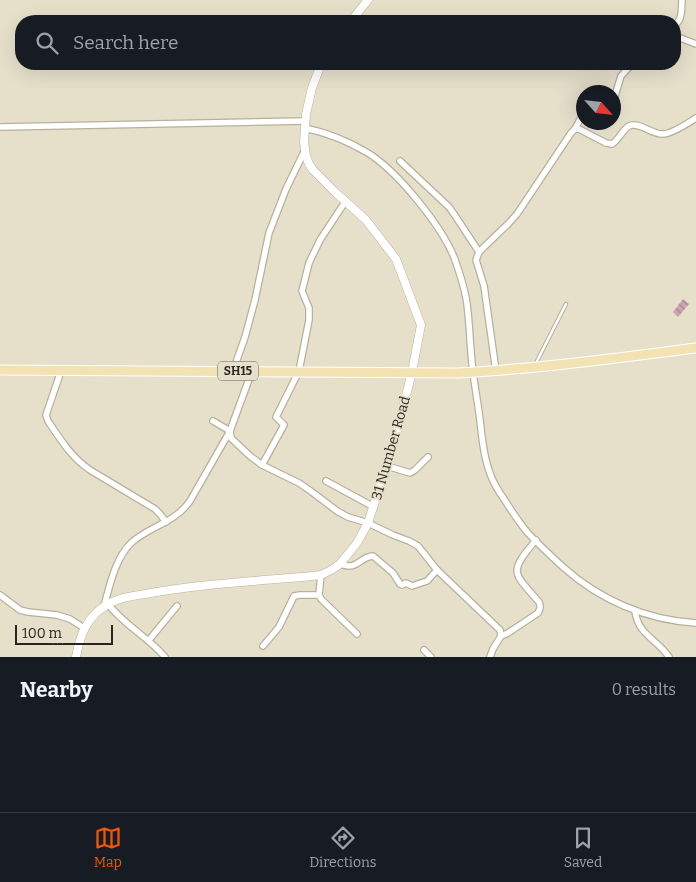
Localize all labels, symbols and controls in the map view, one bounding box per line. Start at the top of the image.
search box [15,15,681,70]
icon: search [33,29,61,57]
text: Search here [73,31,178,54]
north arrow [576,85,621,130]
road number: SH15 [218,362,258,381]
street label: 31 Number Road [368,394,414,502]
scale bar [15,622,112,645]
text: 100 m [22,625,62,642]
text: Nearby [20,677,93,703]
text: 0 results [612,680,676,699]
tab: Map [94,824,122,871]
tab: Directions [309,824,377,871]
tab: Saved [564,824,602,871]

